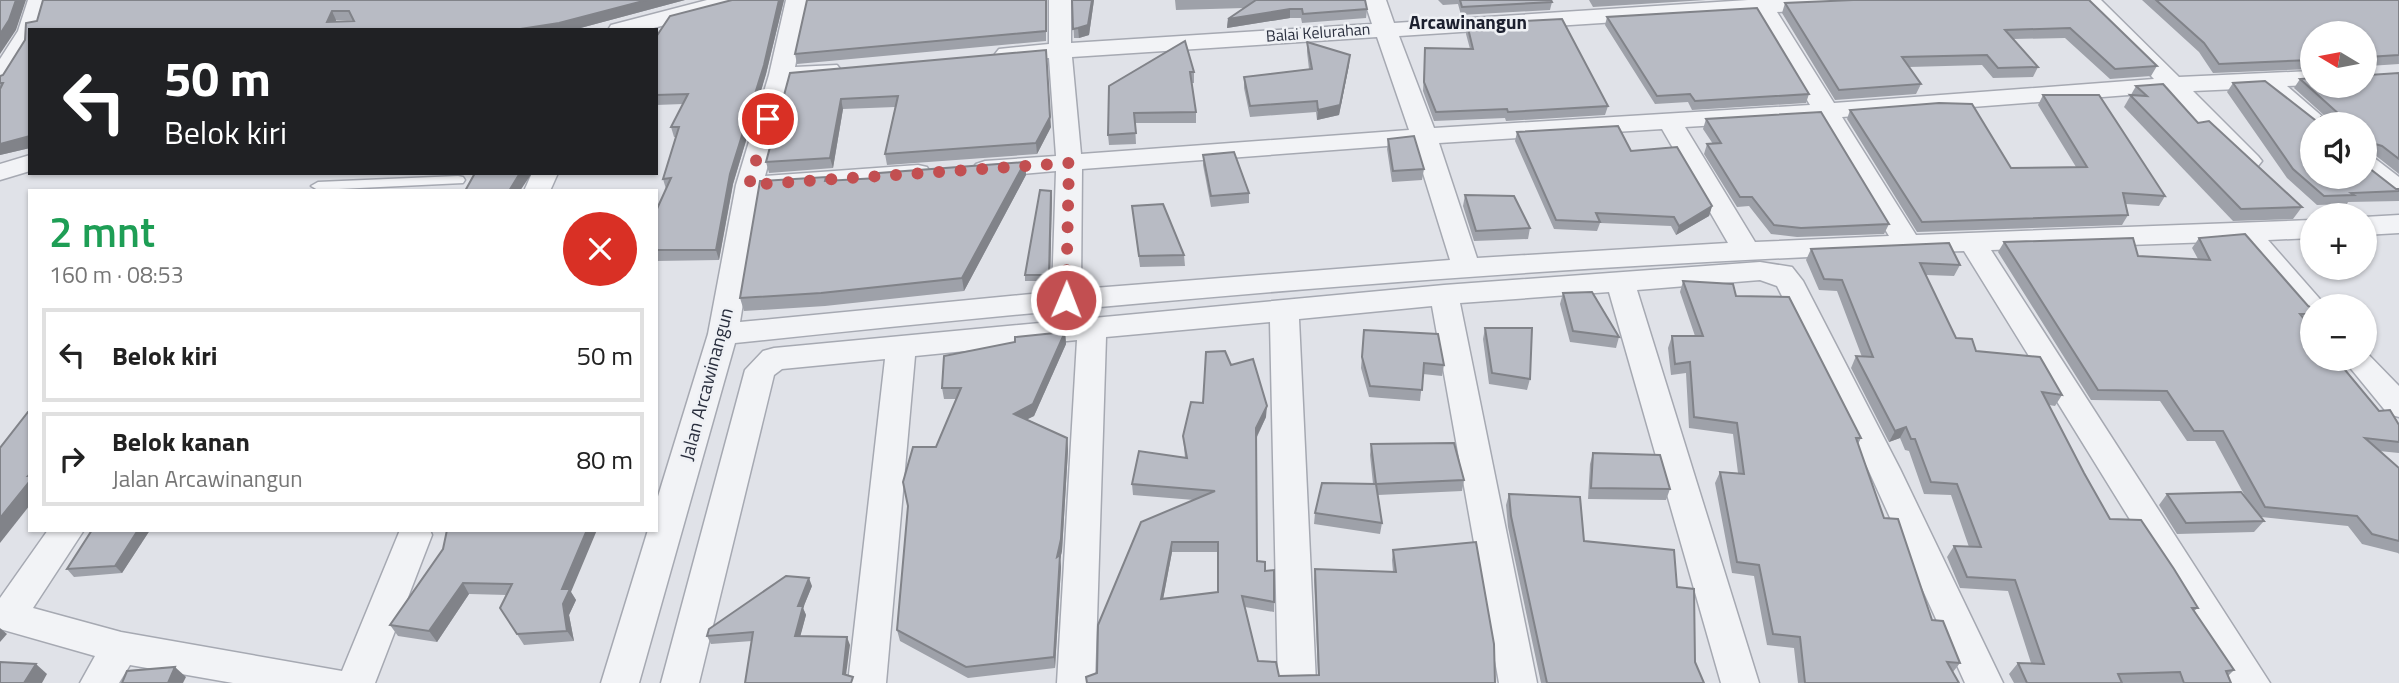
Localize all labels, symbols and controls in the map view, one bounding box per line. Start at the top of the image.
district label: Arcawinangun [1409,7,1527,36]
street label: Balai Kelurahan [1265,16,1371,48]
north arrow [2300,21,2376,98]
map controls [2300,21,2377,371]
text: 50 m [164,40,271,115]
icon: left [49,56,140,147]
pin [738,89,798,149]
icon: arrive [749,100,787,138]
text: Belok kiri [164,108,287,156]
button: sound [2300,112,2377,189]
text: 2 mnt [49,199,155,263]
button: + [2300,203,2377,280]
button: close [563,212,637,286]
text: 160 m · 08:53 [49,257,184,292]
position arrow [1029,263,1103,337]
button: − [2300,294,2377,371]
street label: Jalan Arcawinangun [671,304,740,464]
icon: left [53,336,91,374]
text: Belok kiri [112,336,218,375]
text: 50 m [576,336,633,375]
text: Belok kanan [112,422,250,461]
icon: right [53,440,91,478]
text: 80 m [576,440,633,479]
text: Jalan Arcawinangun [112,461,303,496]

